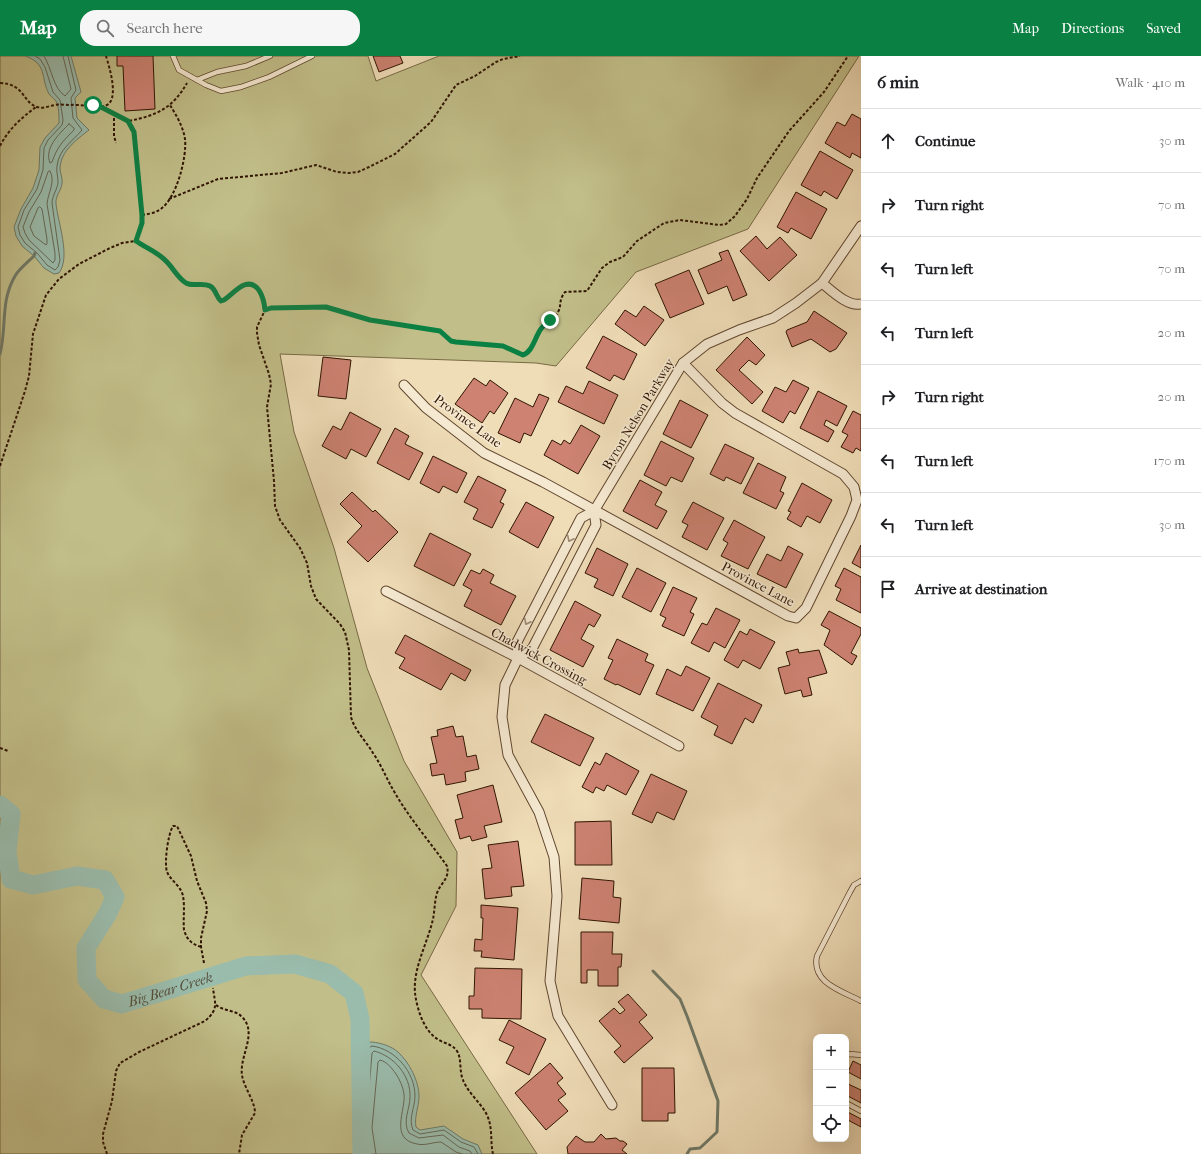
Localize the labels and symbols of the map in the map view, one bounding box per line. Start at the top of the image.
route start [84,96,102,114]
route end [541,311,559,329]
street label: Byron Nelson Parkway [599,355,678,472]
street label: Province Lane [431,391,505,451]
one-way arrow [567,534,575,542]
street label: Province Lane [719,559,797,610]
one-way arrow [524,617,532,625]
street label: Chadwick Crossing [489,624,590,688]
water label: Big Bear Creek [125,968,215,1010]

